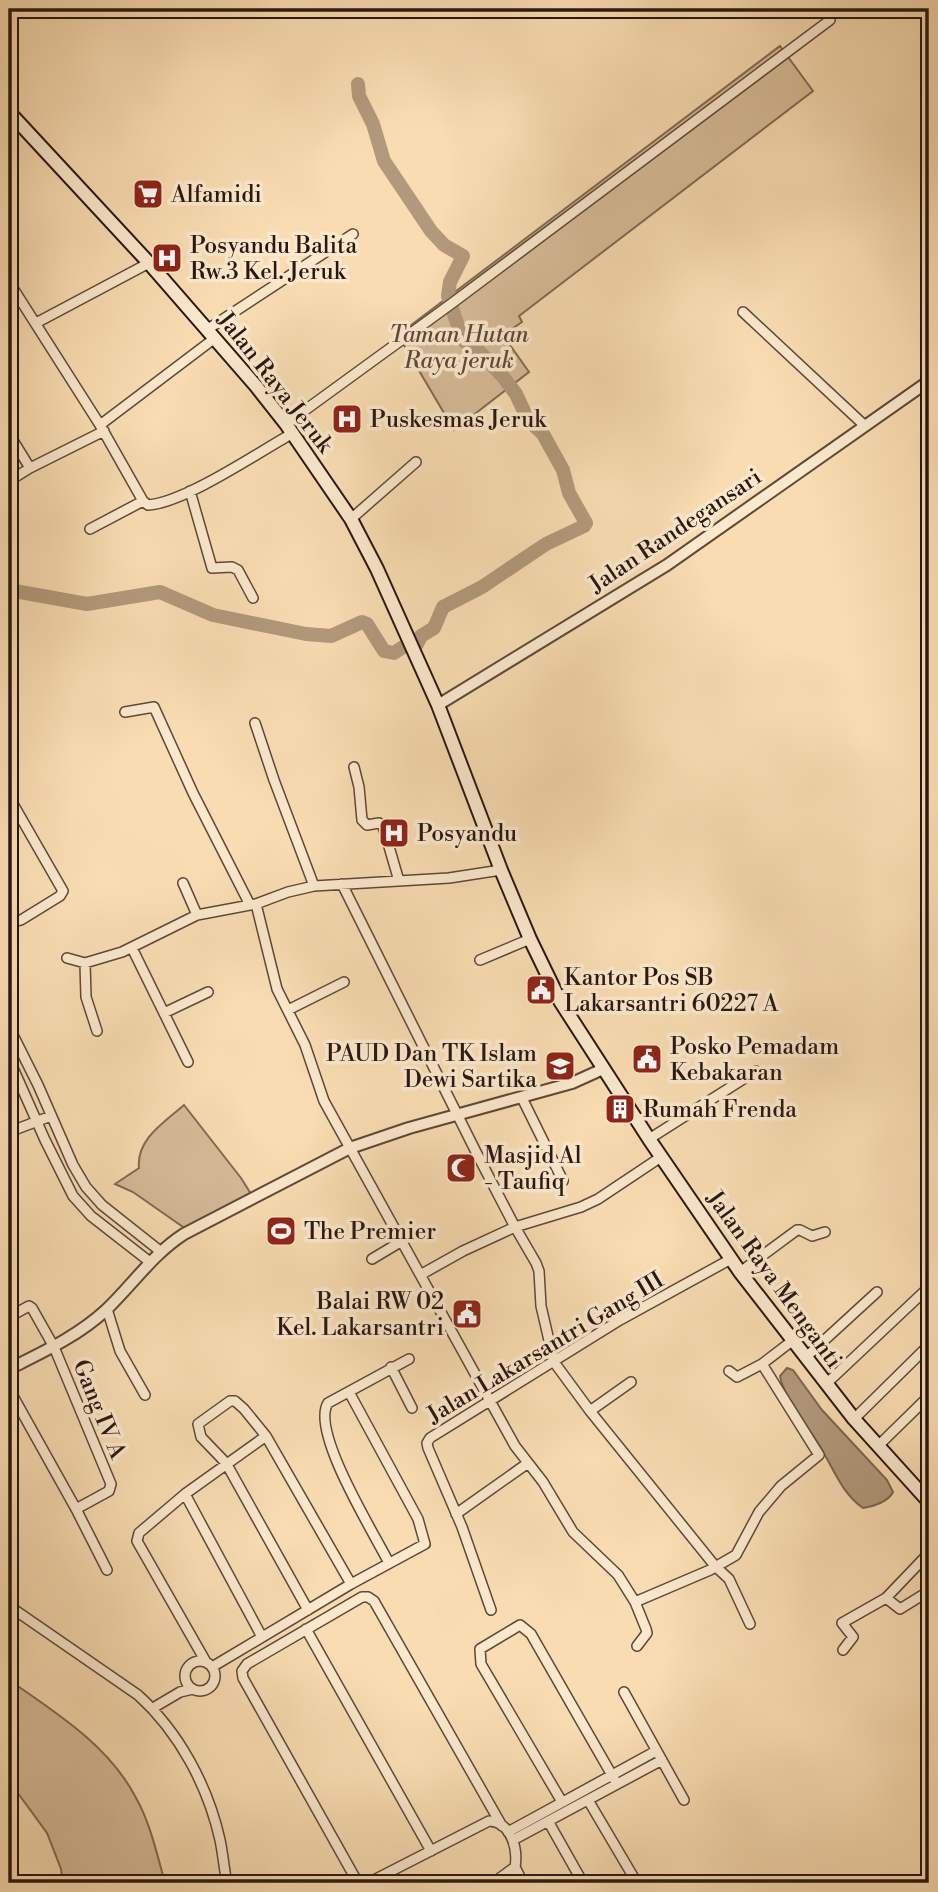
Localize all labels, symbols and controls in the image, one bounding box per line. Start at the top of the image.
supermarket icon: Alfamidi [131,177,165,211]
place label: Alfamidi [170,181,262,209]
place label: Posyandu Balita Rw.3 Kel. Jeruk [190,232,357,286]
hospital icon: Posyandu Balita Rw.3 Kel. Jeruk [150,241,184,275]
street label: Jalan Raya Jeruk [211,306,339,459]
park label: Taman Hutan Raya jeruk [389,321,530,375]
hospital icon: Puskesmas Jeruk [330,402,364,436]
place label: Puskesmas Jeruk [370,406,547,434]
street label: Jalan Randegansari [583,463,767,599]
hospital icon: Posyandu [377,816,411,850]
place label: Posyandu [417,820,517,848]
place label: Kantor Pos SB Lakarsantri 60227 A [564,964,780,1018]
public building icon: Kantor Pos SB Lakarsantri 60227 A [524,973,558,1007]
place label: Posko Pemadam Kebakaran [670,1033,839,1087]
place label: PAUD Dan TK Islam Dewi Sartika [326,1040,537,1094]
public building icon: Posko Pemadam Kebakaran [630,1042,664,1076]
school or university icon: PAUD Dan TK Islam Dewi Sartika [543,1049,577,1083]
building icon: Rumah Frenda [603,1092,637,1126]
place label: Rumah Frenda [643,1096,797,1124]
place label: Masjid Al - Taufiq [484,1142,582,1196]
mosque icon: Masjid Al - Taufiq [444,1151,478,1185]
street label: Jalan Raya Menganti [700,1185,848,1374]
sports icon: The Premier [264,1214,298,1248]
place label: The Premier [304,1218,436,1246]
street label: Jalan Lakarsantri Gang III [421,1266,669,1430]
place label: Balai RW 02 Kel. Lakarsantri [276,1288,444,1342]
public building icon: Balai RW 02 Kel. Lakarsantri [450,1297,484,1331]
street label: Gang IV A [66,1356,132,1464]

